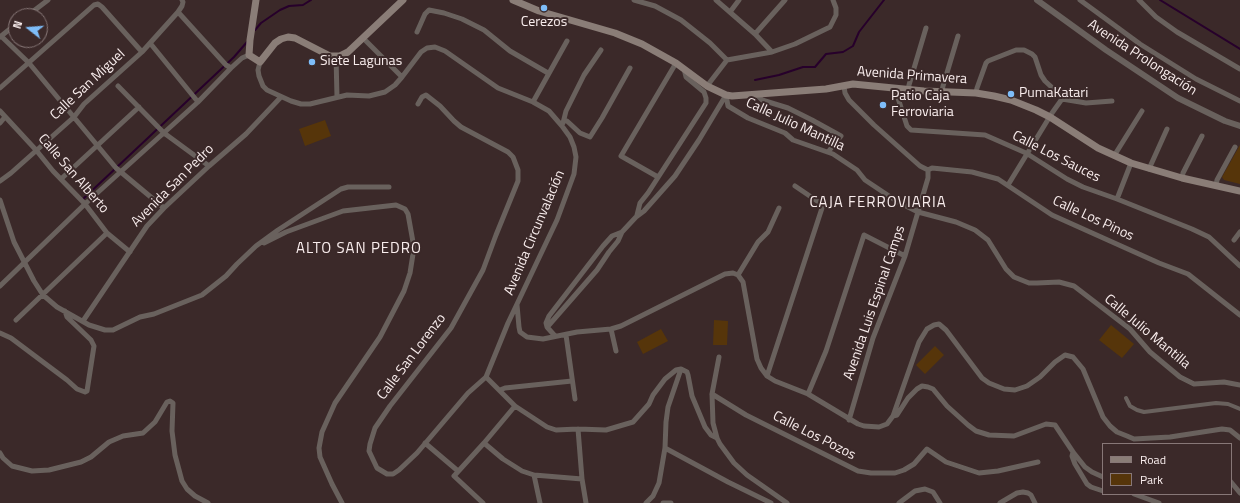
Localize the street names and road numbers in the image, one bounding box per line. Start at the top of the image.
street label: Avenida Prolongación [1084,16,1200,100]
street label: Calle San Miguel [47,46,129,124]
street label: Avenida Primavera [856,64,968,88]
street label: Calle Julio Mantilla [743,95,847,155]
street label: Calle Los Sauces [1009,128,1103,186]
street label: Calle San Alberto [34,131,112,217]
street label: Avenida San Pedro [128,141,218,231]
street label: Avenida Circunvalación [501,168,569,298]
street label: Calle Los Pinos [1050,193,1136,245]
street label: Avenida Luis Espinal Camps [841,224,909,382]
street label: Calle Julio Mantilla [1101,291,1193,373]
street label: Calle San Lorenzo [374,311,450,403]
street label: Calle Los Pozos [770,408,858,464]

